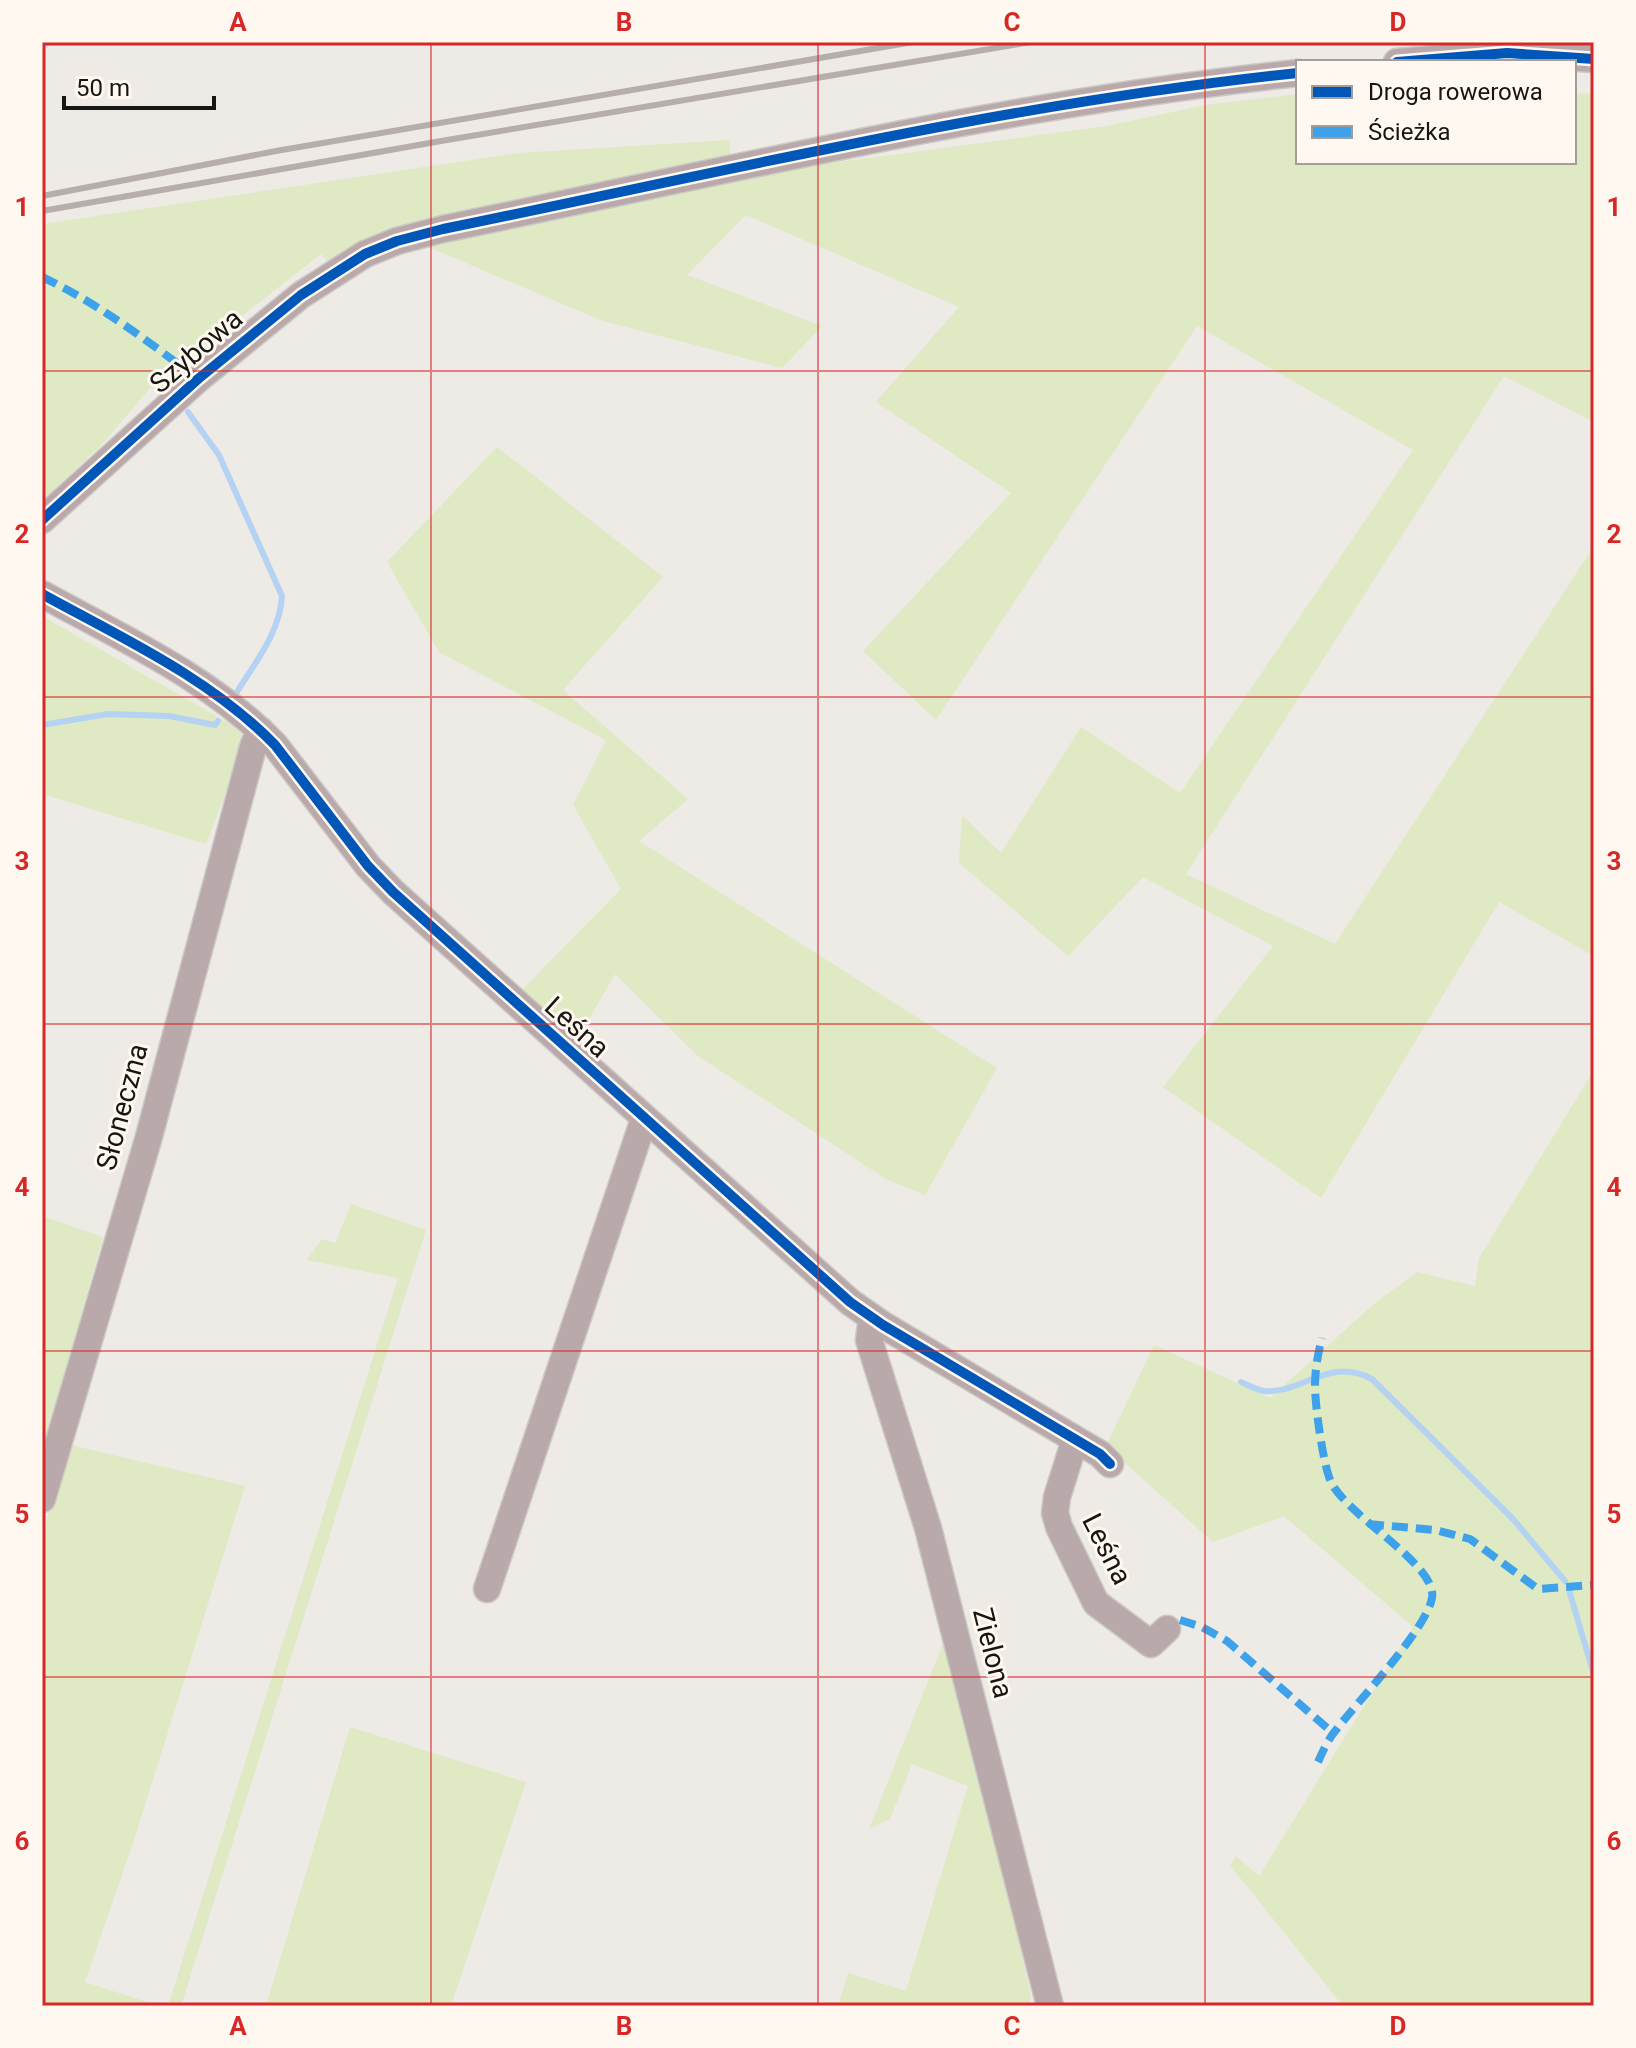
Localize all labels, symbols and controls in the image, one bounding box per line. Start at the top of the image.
text: A [229,7,247,37]
text: B [616,7,632,37]
text: C [1003,7,1021,37]
text: D [1390,7,1406,37]
scale bar [64,60,214,110]
legend [1296,60,1576,164]
text: 50 m [76,74,130,102]
text: Droga rowerowa [1368,78,1543,106]
text: Ścieżka [1368,118,1451,146]
text: 1 [15,192,29,222]
text: 1 [1607,192,1621,222]
street label: Szybowa [143,302,249,400]
text: 2 [15,519,29,549]
text: 2 [1607,519,1621,549]
text: 3 [15,846,29,876]
text: 3 [1607,846,1621,876]
street label: Leśna [538,990,616,1064]
street label: Słoneczna [89,1040,155,1174]
text: 4 [15,1172,30,1202]
text: 4 [1607,1172,1622,1202]
text: 5 [15,1499,29,1529]
text: 5 [1607,1499,1621,1529]
street label: Leśna [1075,1508,1139,1590]
street label: Zielona [966,1604,1020,1702]
text: 6 [15,1826,30,1856]
text: 6 [1607,1826,1622,1856]
text: A [229,2011,247,2041]
text: B [616,2011,632,2041]
text: C [1003,2011,1021,2041]
text: D [1390,2011,1406,2041]

